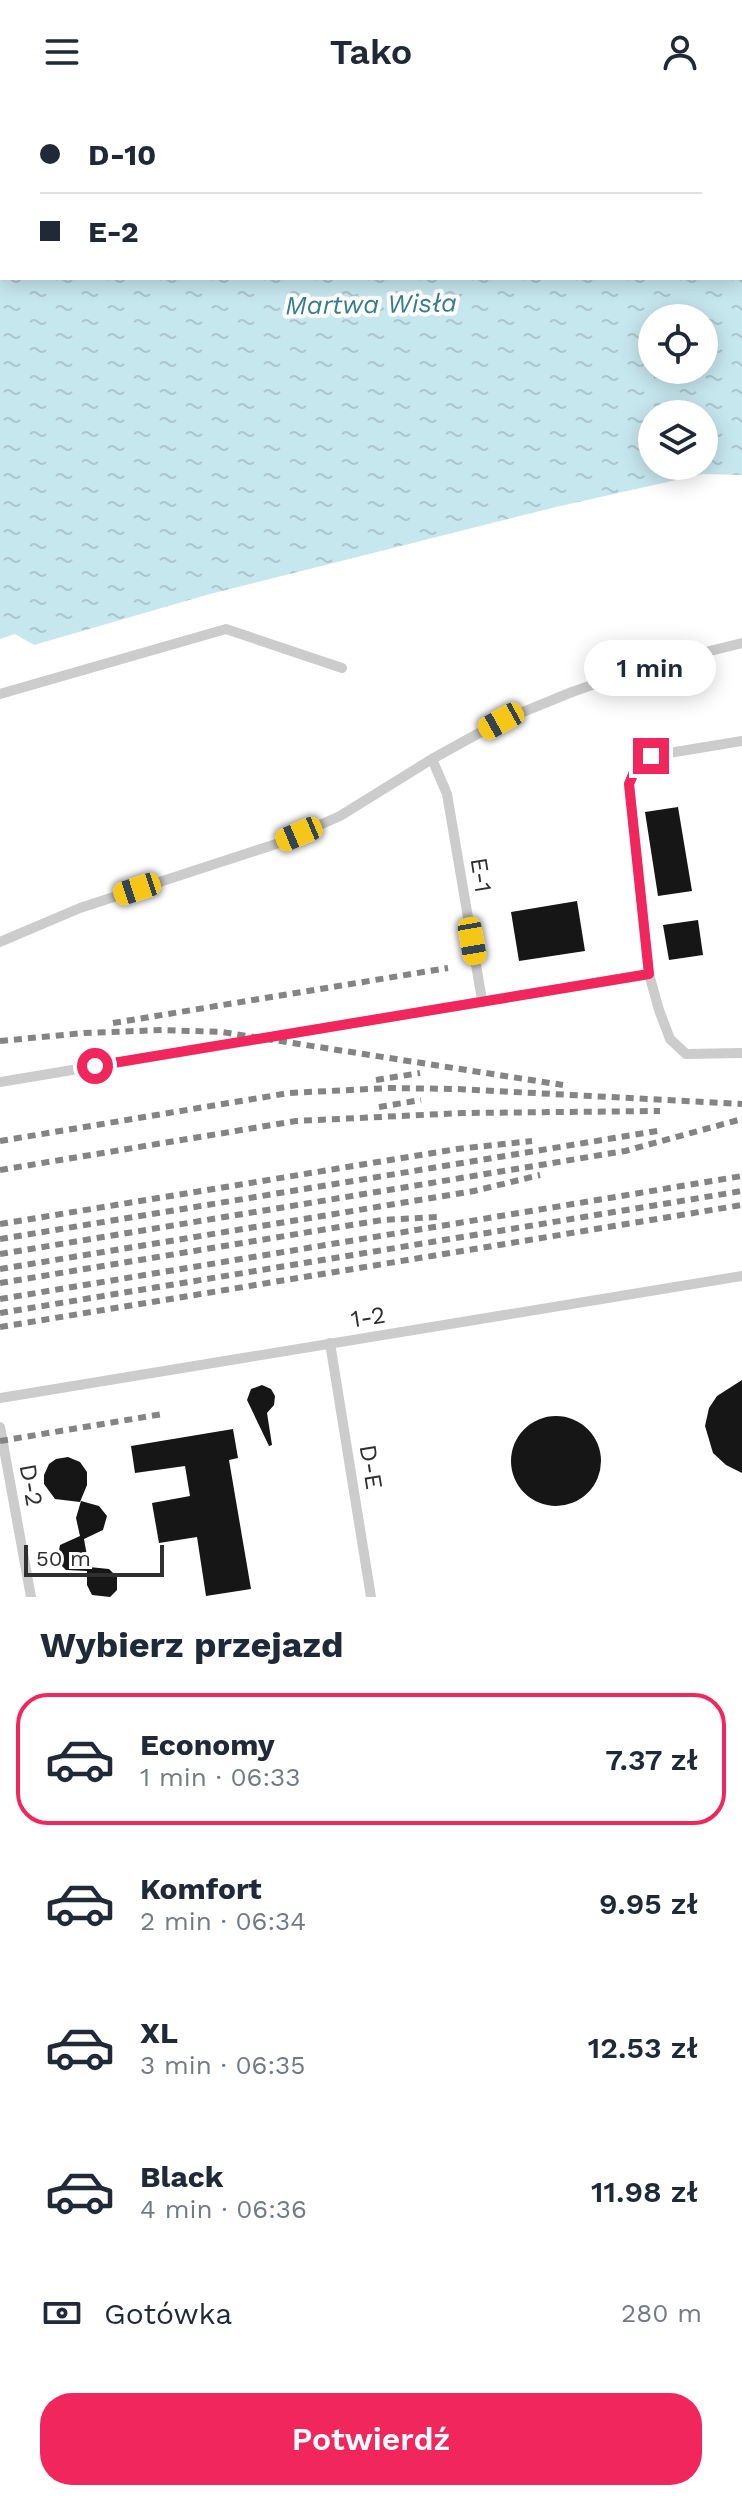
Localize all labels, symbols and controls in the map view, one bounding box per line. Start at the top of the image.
icon: menu [40,30,84,74]
icon: person [658,30,702,74]
text: Tako [330,31,412,73]
text: D-10 [88,137,156,172]
text: E-2 [88,214,139,249]
water label: Martwa Wisła [285,288,457,320]
map controls [638,304,718,480]
button: locate [638,304,718,384]
button: layers [638,400,718,480]
callout: 1 min [585,640,717,696]
text: 1 min [617,653,683,683]
car [474,699,528,743]
route end [633,738,669,774]
car [272,814,326,854]
street label: E-1 [464,856,498,894]
car [110,870,164,908]
car [456,915,488,967]
route start [77,1048,113,1084]
street label: 1-2 [349,1300,387,1334]
street label: D-E [354,1443,388,1491]
street label: D-2 [14,1462,48,1508]
scale bar [24,1541,164,1577]
text: 50 m [36,1546,91,1571]
text: Wybierz przejazd [40,1624,344,1666]
icon: car [44,1723,116,1795]
text: Economy [140,1727,275,1762]
text: 7.37 zł [605,1742,698,1777]
text: 1 min · 06:33 [140,1762,300,1792]
icon: car [44,1867,116,1939]
text: Komfort [140,1871,262,1906]
text: 9.95 zł [599,1886,698,1921]
text: 2 min · 06:34 [140,1906,306,1936]
icon: car [44,2011,116,2083]
text: XL [140,2015,178,2050]
text: 12.53 zł [588,2030,698,2065]
text: 3 min · 06:35 [140,2050,305,2080]
icon: car [44,2155,116,2227]
text: Black [140,2159,224,2194]
text: 11.98 zł [591,2174,698,2209]
text: 4 min · 06:36 [140,2194,307,2224]
icon: cash [40,2291,84,2335]
text: Gotówka [104,2296,232,2331]
text: 280 m [621,2298,702,2328]
button: Potwierdź [40,2393,702,2485]

